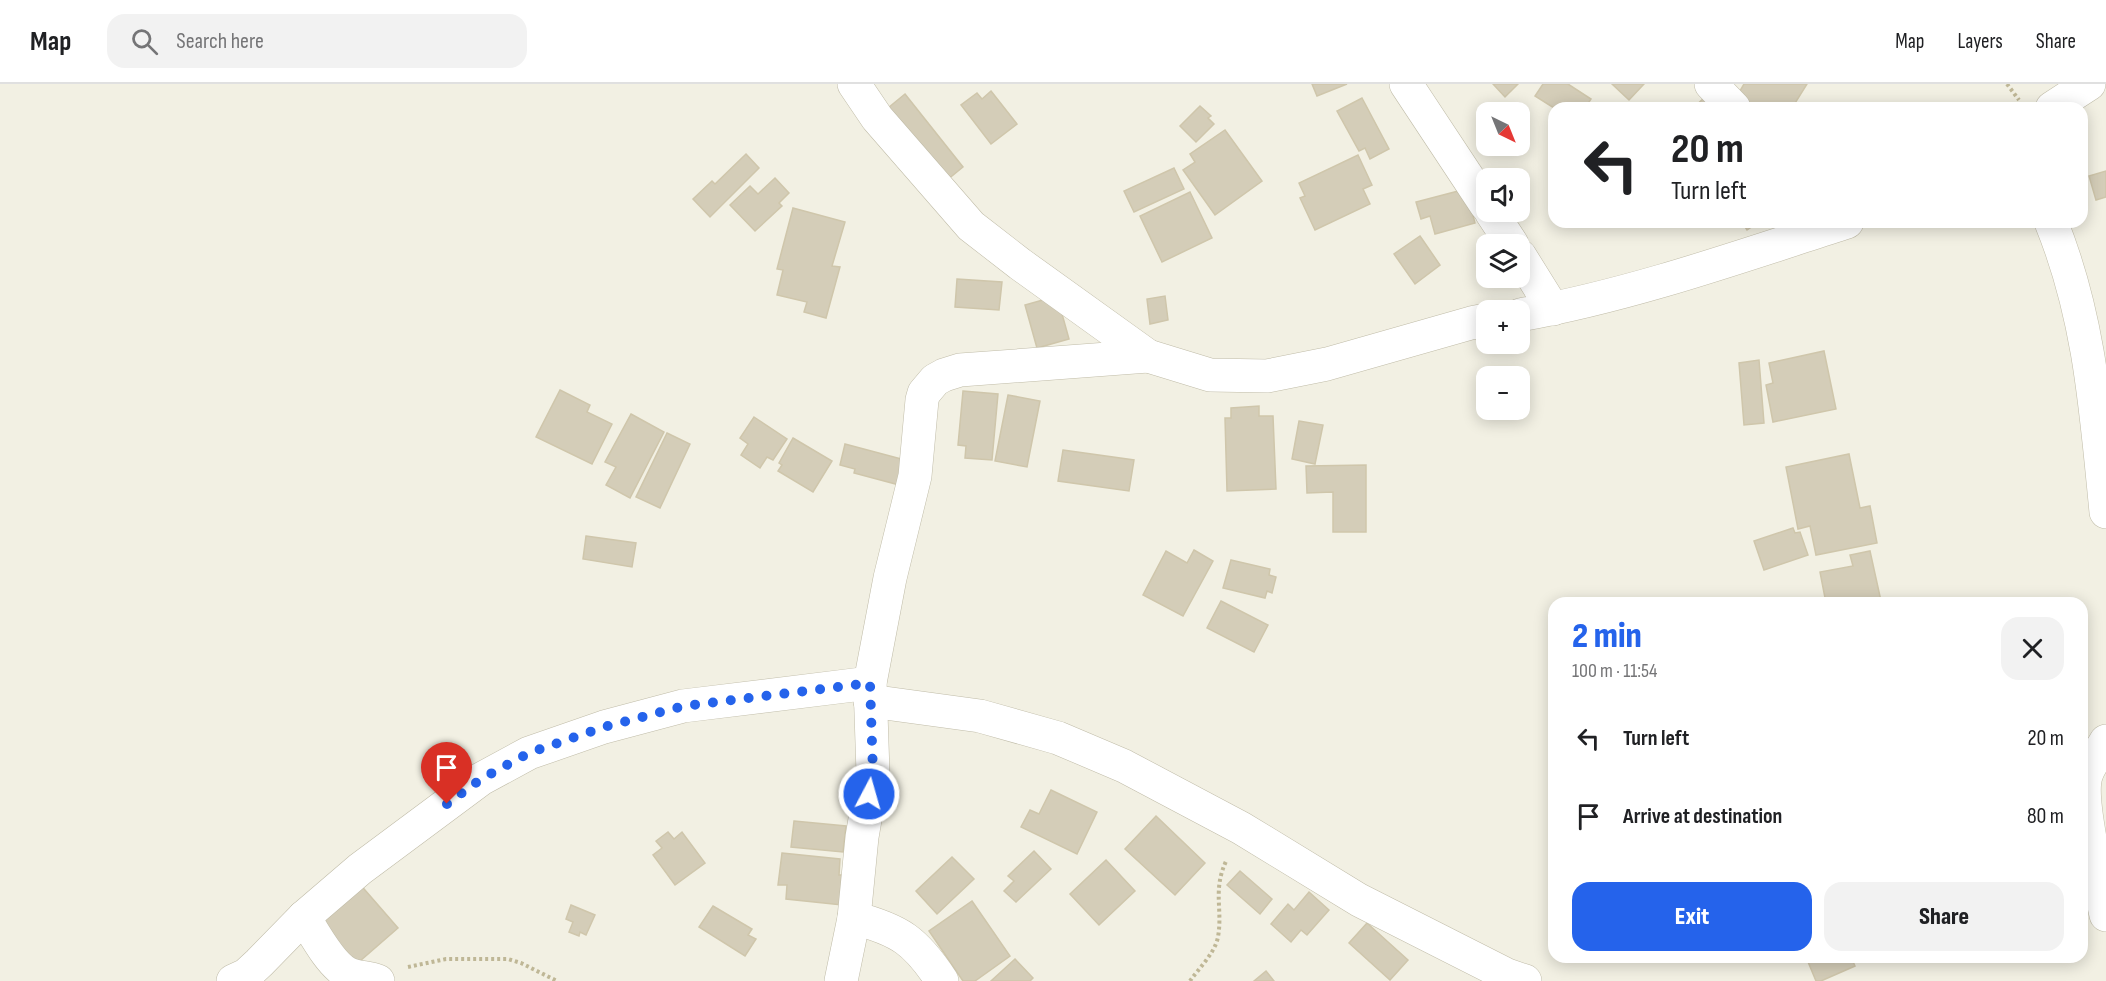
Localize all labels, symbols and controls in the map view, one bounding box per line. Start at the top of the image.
search box [107,14,527,68]
text: Map [30,25,71,58]
icon: search [128,25,161,58]
text: Search here [176,28,264,55]
text: Map [1895,29,1924,54]
text: Layers [1957,29,2003,54]
text: Share [2036,29,2076,54]
north arrow [1476,102,1530,156]
map controls [1476,102,1530,420]
text: 20 m [1671,124,1744,175]
icon: left [1572,126,1650,204]
button: sound [1476,168,1530,222]
text: Turn left [1671,175,1747,207]
button: layers [1476,234,1530,288]
button: + [1476,300,1530,354]
button: − [1476,366,1530,420]
text: 2 min [1572,615,1642,658]
button: close [2001,617,2064,680]
text: 100 m · 11:54 [1572,659,1657,683]
icon: left [1572,722,1605,755]
text: Turn left [1623,725,1689,752]
text: 20 m [2028,725,2064,752]
pin [421,742,472,804]
icon: arrive [430,751,463,784]
position arrow [837,762,901,826]
icon: arrive [1572,800,1605,833]
text: Arrive at destination [1623,803,1782,830]
text: 80 m [2027,803,2064,830]
button: Exit [1572,882,1812,951]
button: Share [1824,882,2064,951]

